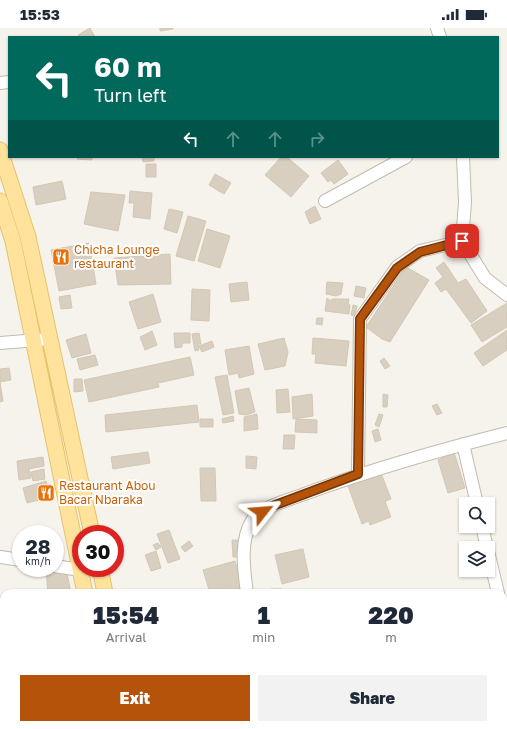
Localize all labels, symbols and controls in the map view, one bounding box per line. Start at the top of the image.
text: 15:53 [20,5,60,23]
text: 60 m [94,50,161,83]
icon: left [28,52,80,104]
text: Turn left [94,84,167,106]
icon: left [180,128,202,150]
icon: ahead [222,128,244,150]
icon: ahead [264,128,286,150]
icon: right [306,128,328,150]
pin [445,224,479,258]
icon: arrive [451,230,473,252]
place label: Chicha Lounge restaurant [74,242,159,271]
restaurant icon: Chicha Lounge restaurant [51,247,71,267]
place label: Restaurant Abou Bacar Nbaraka [59,478,155,507]
restaurant icon: Restaurant Abou Bacar Nbaraka [36,483,56,503]
position arrow [241,491,283,533]
map controls [459,497,495,577]
button: search [459,497,495,533]
speed limit sign: 30 [72,525,124,577]
text: 28 [25,534,50,558]
button: layers [459,541,495,577]
text: km/h [25,555,51,567]
text: 15:54 [93,600,159,629]
text: 1 [257,600,270,629]
text: 220 [368,600,414,629]
text: Arrival [106,629,146,645]
text: min [252,629,275,645]
text: m [385,629,397,645]
button: Exit [20,675,250,721]
button: Share [258,675,487,721]

